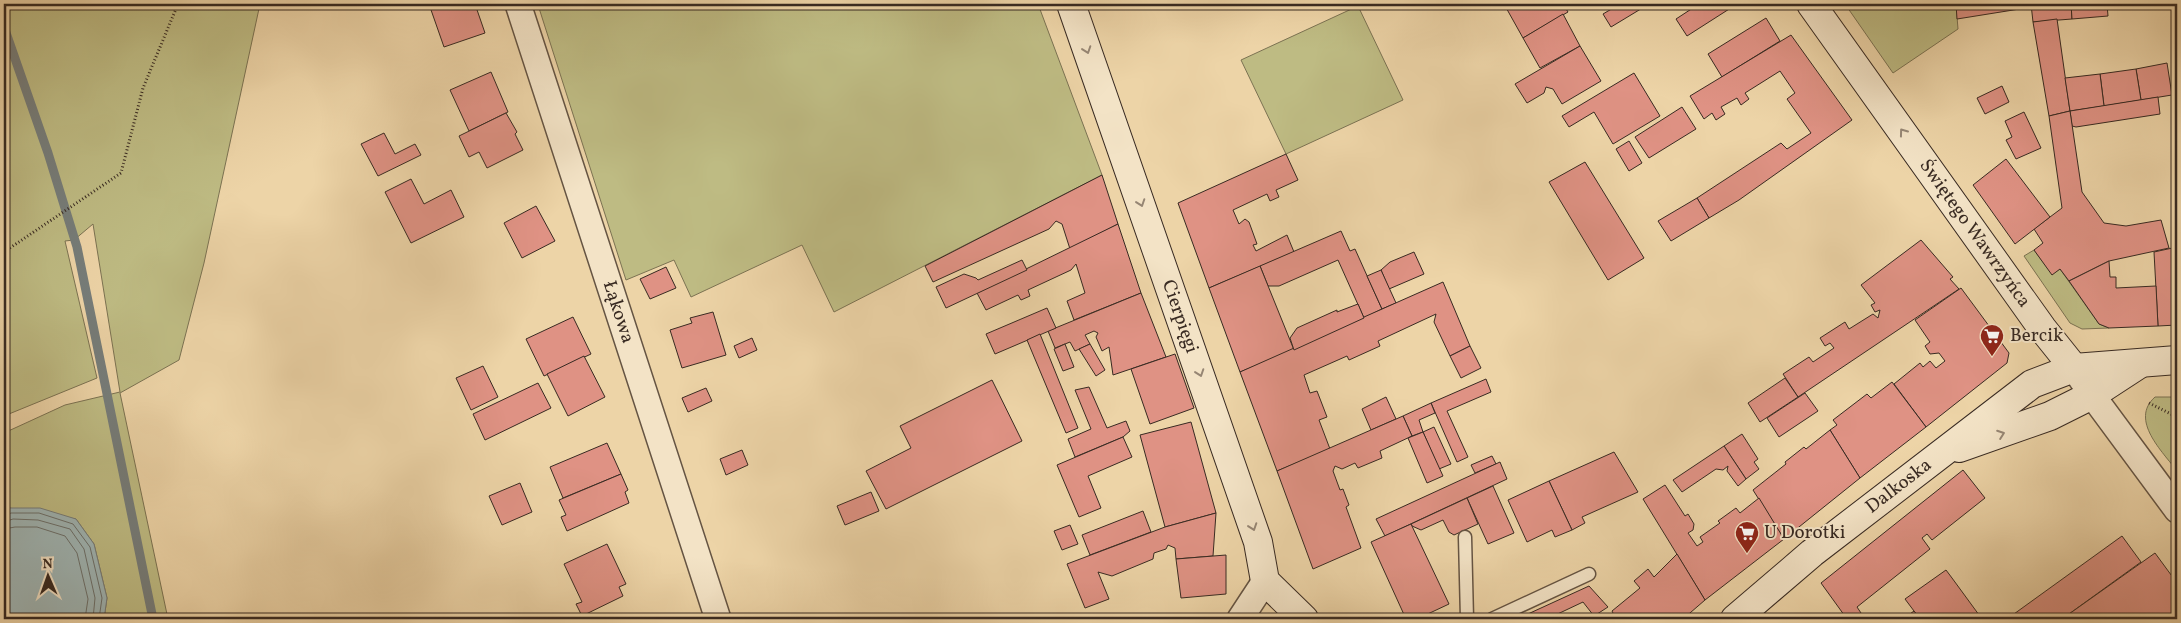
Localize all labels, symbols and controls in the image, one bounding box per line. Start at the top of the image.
one-way arrow [1081,45,1091,53]
one-way arrow [1901,129,1909,138]
street label: Świętego Wawrzyńca [1913,154,2037,313]
one-way arrow [1135,198,1145,207]
street label: Cierpięgi [1155,276,1205,357]
street label: Łąkowa [596,278,641,347]
supermarket icon: Bercik [1979,323,2005,357]
place label: Bercik [2010,323,2063,349]
one-way arrow [1194,368,1204,377]
one-way arrow [1996,430,2005,440]
street label: Dalkoska [1860,452,1937,520]
supermarket icon: U Dorotki [1734,520,1760,554]
place label: U Dorotki [1764,520,1846,546]
one-way arrow [1247,522,1257,531]
north arrow [22,550,72,600]
text: N [42,555,53,574]

